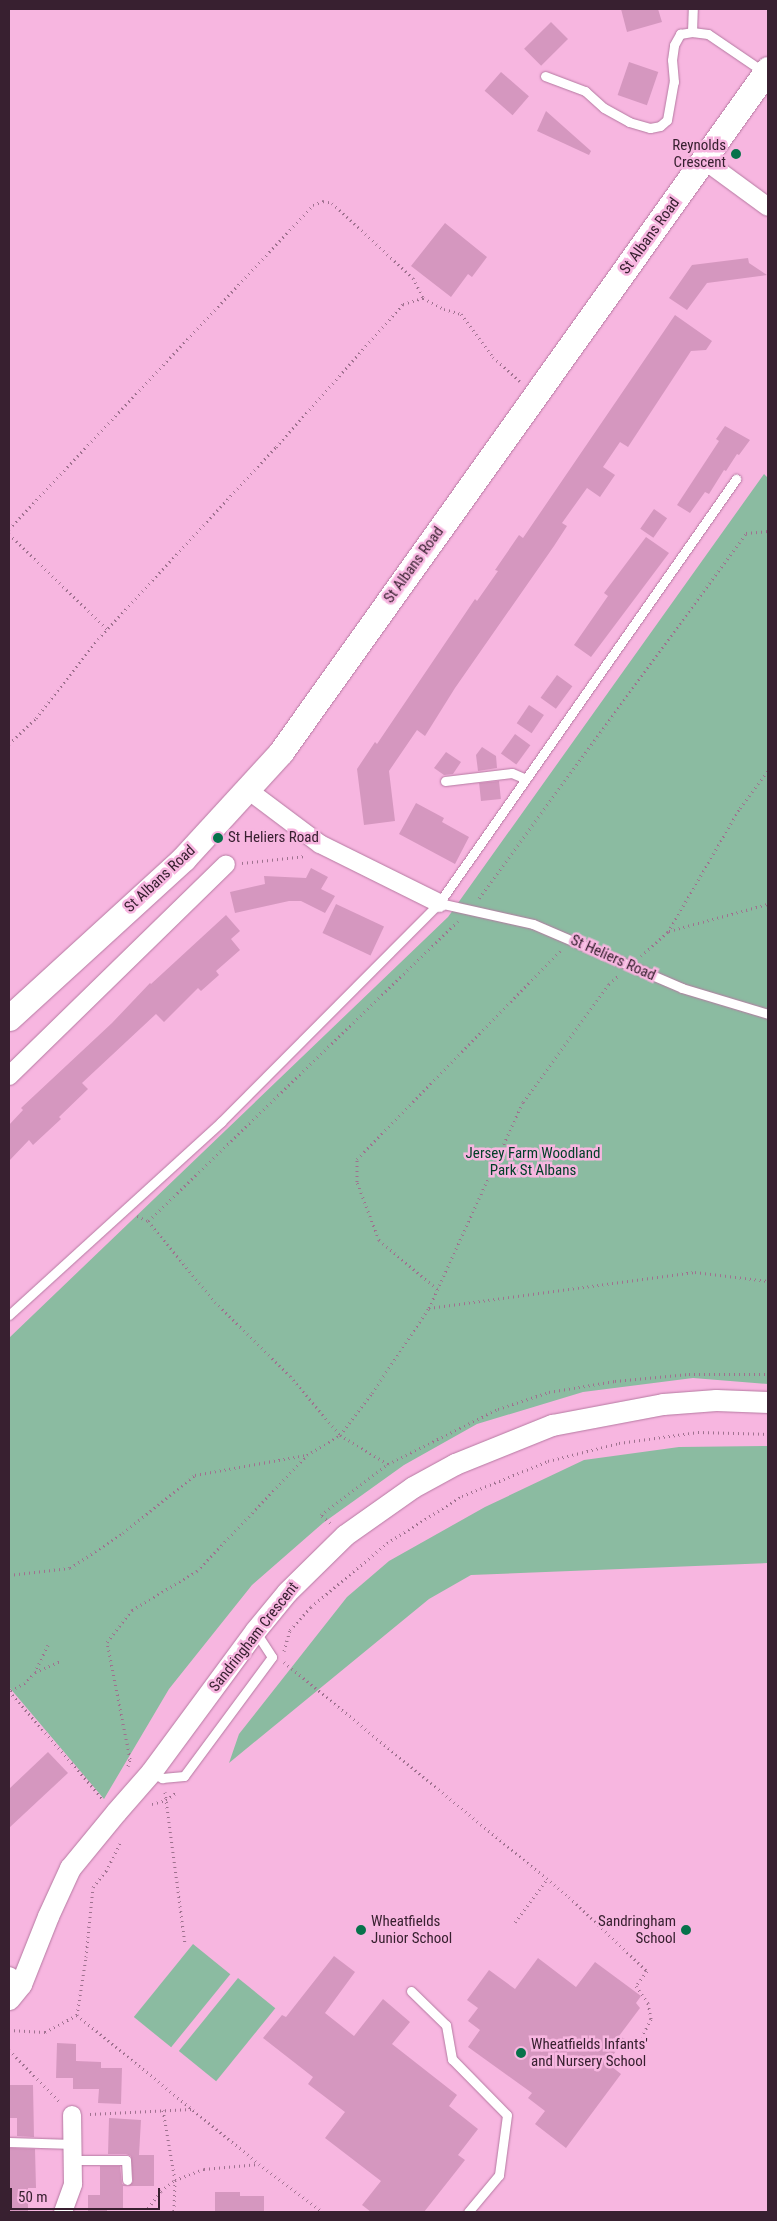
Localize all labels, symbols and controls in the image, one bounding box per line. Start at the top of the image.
place label: Reynolds Crescent [672,136,726,171]
marker: Reynolds Crescent [730,148,742,160]
street label: St Albans Road [616,194,684,278]
street label: St Albans Road [380,523,448,607]
place label: St Heliers Road [228,829,319,847]
marker: St Heliers Road [212,832,224,844]
street label: St Albans Road [121,842,199,916]
street label: St Heliers Road [568,931,658,985]
park label: Jersey Farm Woodland Park St Albans [466,1144,600,1179]
street label: Sandringham Crescent [206,1579,302,1695]
place label: Wheatfields Junior School [371,1912,452,1947]
place label: Sandringham School [598,1912,676,1947]
marker: Wheatfields Junior School [355,1924,367,1936]
marker: Sandringham School [680,1924,692,1936]
place label: Wheatfields Infants' and Nursery School [531,2035,648,2070]
marker: Wheatfields Infants' and Nursery School [515,2047,527,2059]
scale bar [12,2178,162,2210]
text: 50 m [18,2188,48,2206]

